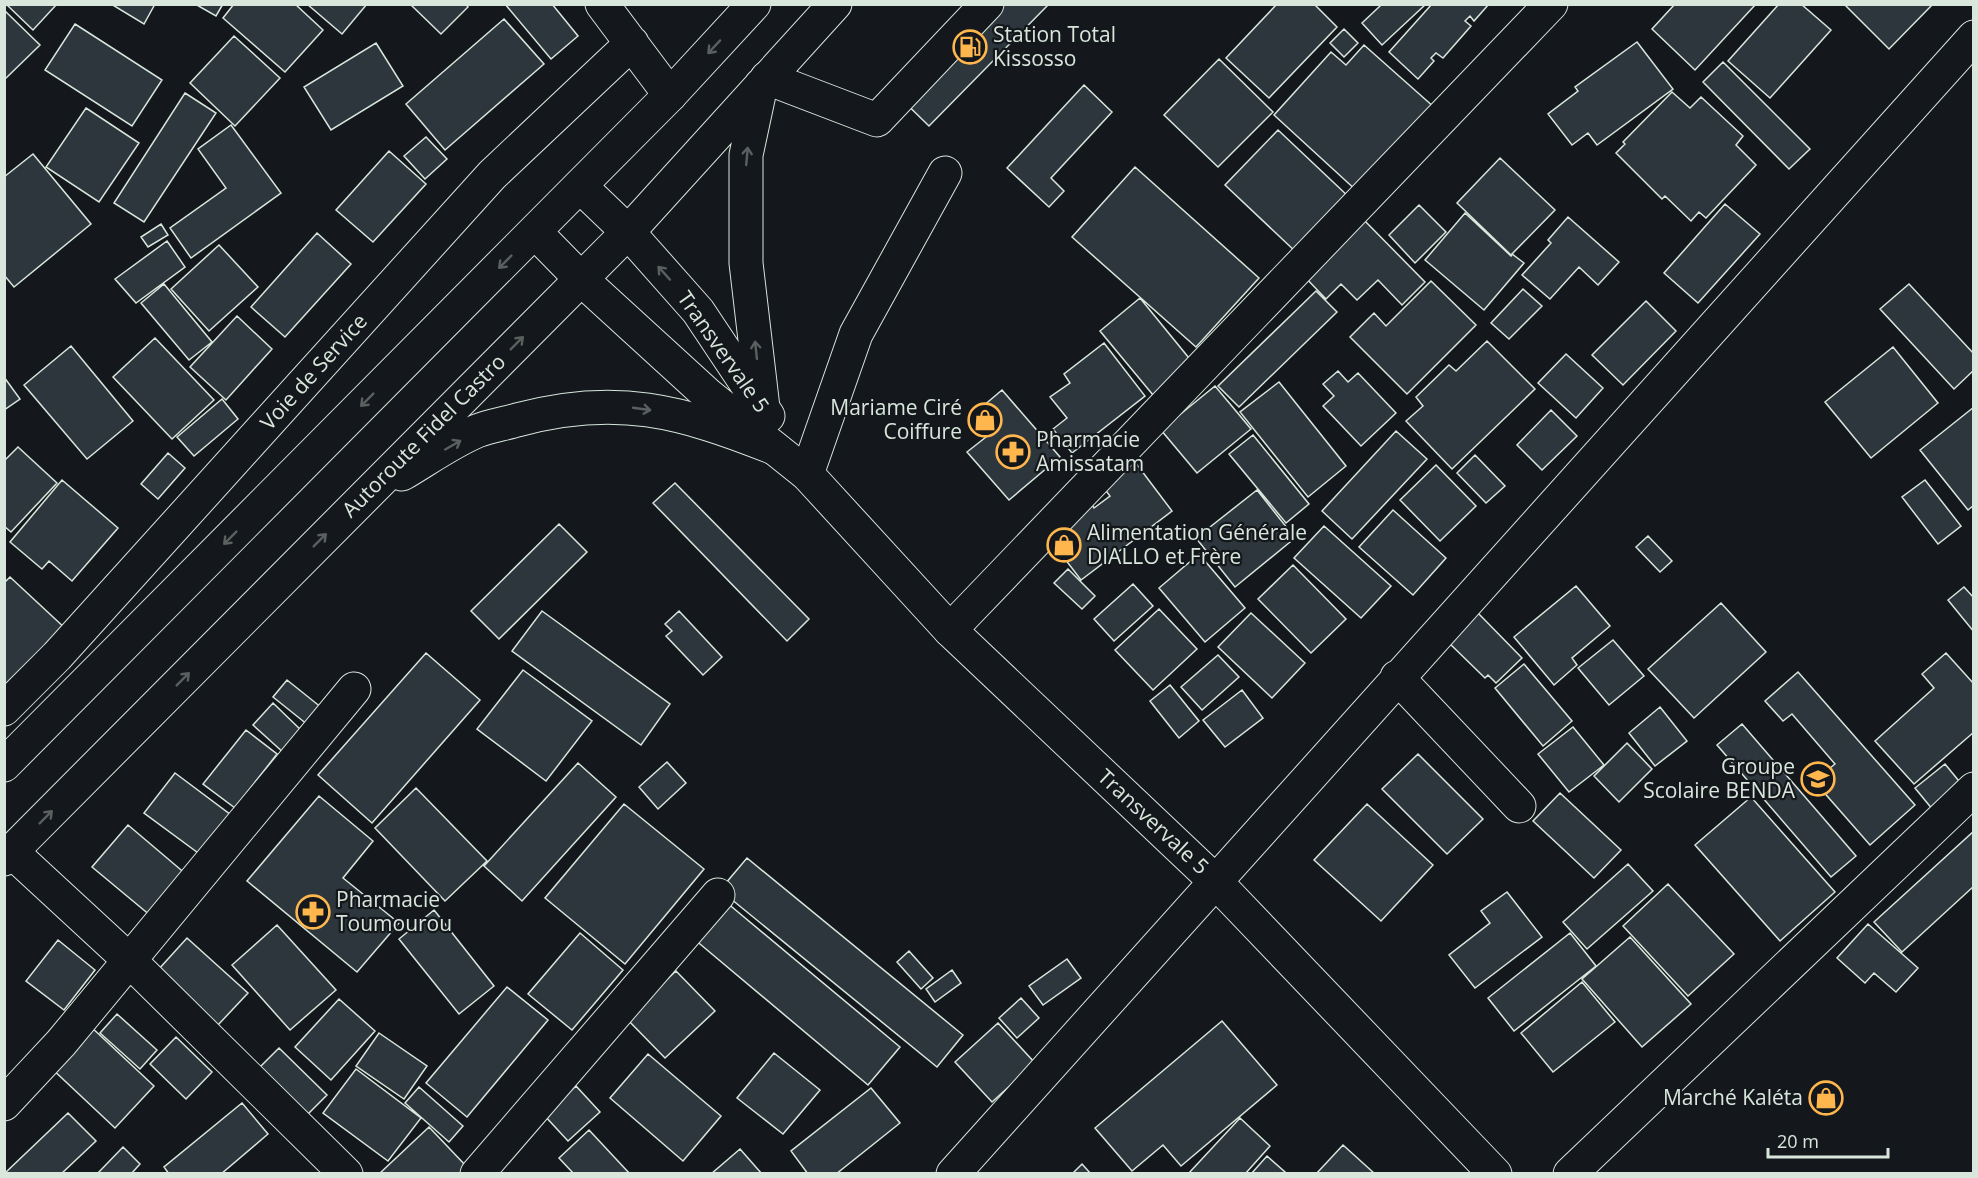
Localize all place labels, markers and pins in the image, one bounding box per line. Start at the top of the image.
place label: Station Total Kissosso [993,20,1116,72]
fuel station icon: Station Total Kissosso [952,29,988,65]
place label: Mariame Ciré Coiffure [830,393,962,445]
shop icon: Mariame Ciré Coiffure [967,402,1003,438]
place label: Pharmacie Amissatam [1036,425,1144,477]
pharmacy icon: Pharmacie Amissatam [995,434,1031,470]
place label: Alimentation Générale DIALLO et Frère [1087,518,1307,570]
shop icon: Alimentation Générale DIALLO et Frère [1046,527,1082,563]
place label: Groupe Scolaire BENDA [1643,752,1796,804]
school or university icon: Groupe Scolaire BENDA [1800,761,1836,797]
place label: Pharmacie Toumourou [336,885,452,937]
pharmacy icon: Pharmacie Toumourou [295,894,331,930]
shop icon: Marché Kaléta [1808,1080,1844,1116]
place label: Marché Kaléta [1663,1083,1803,1111]

